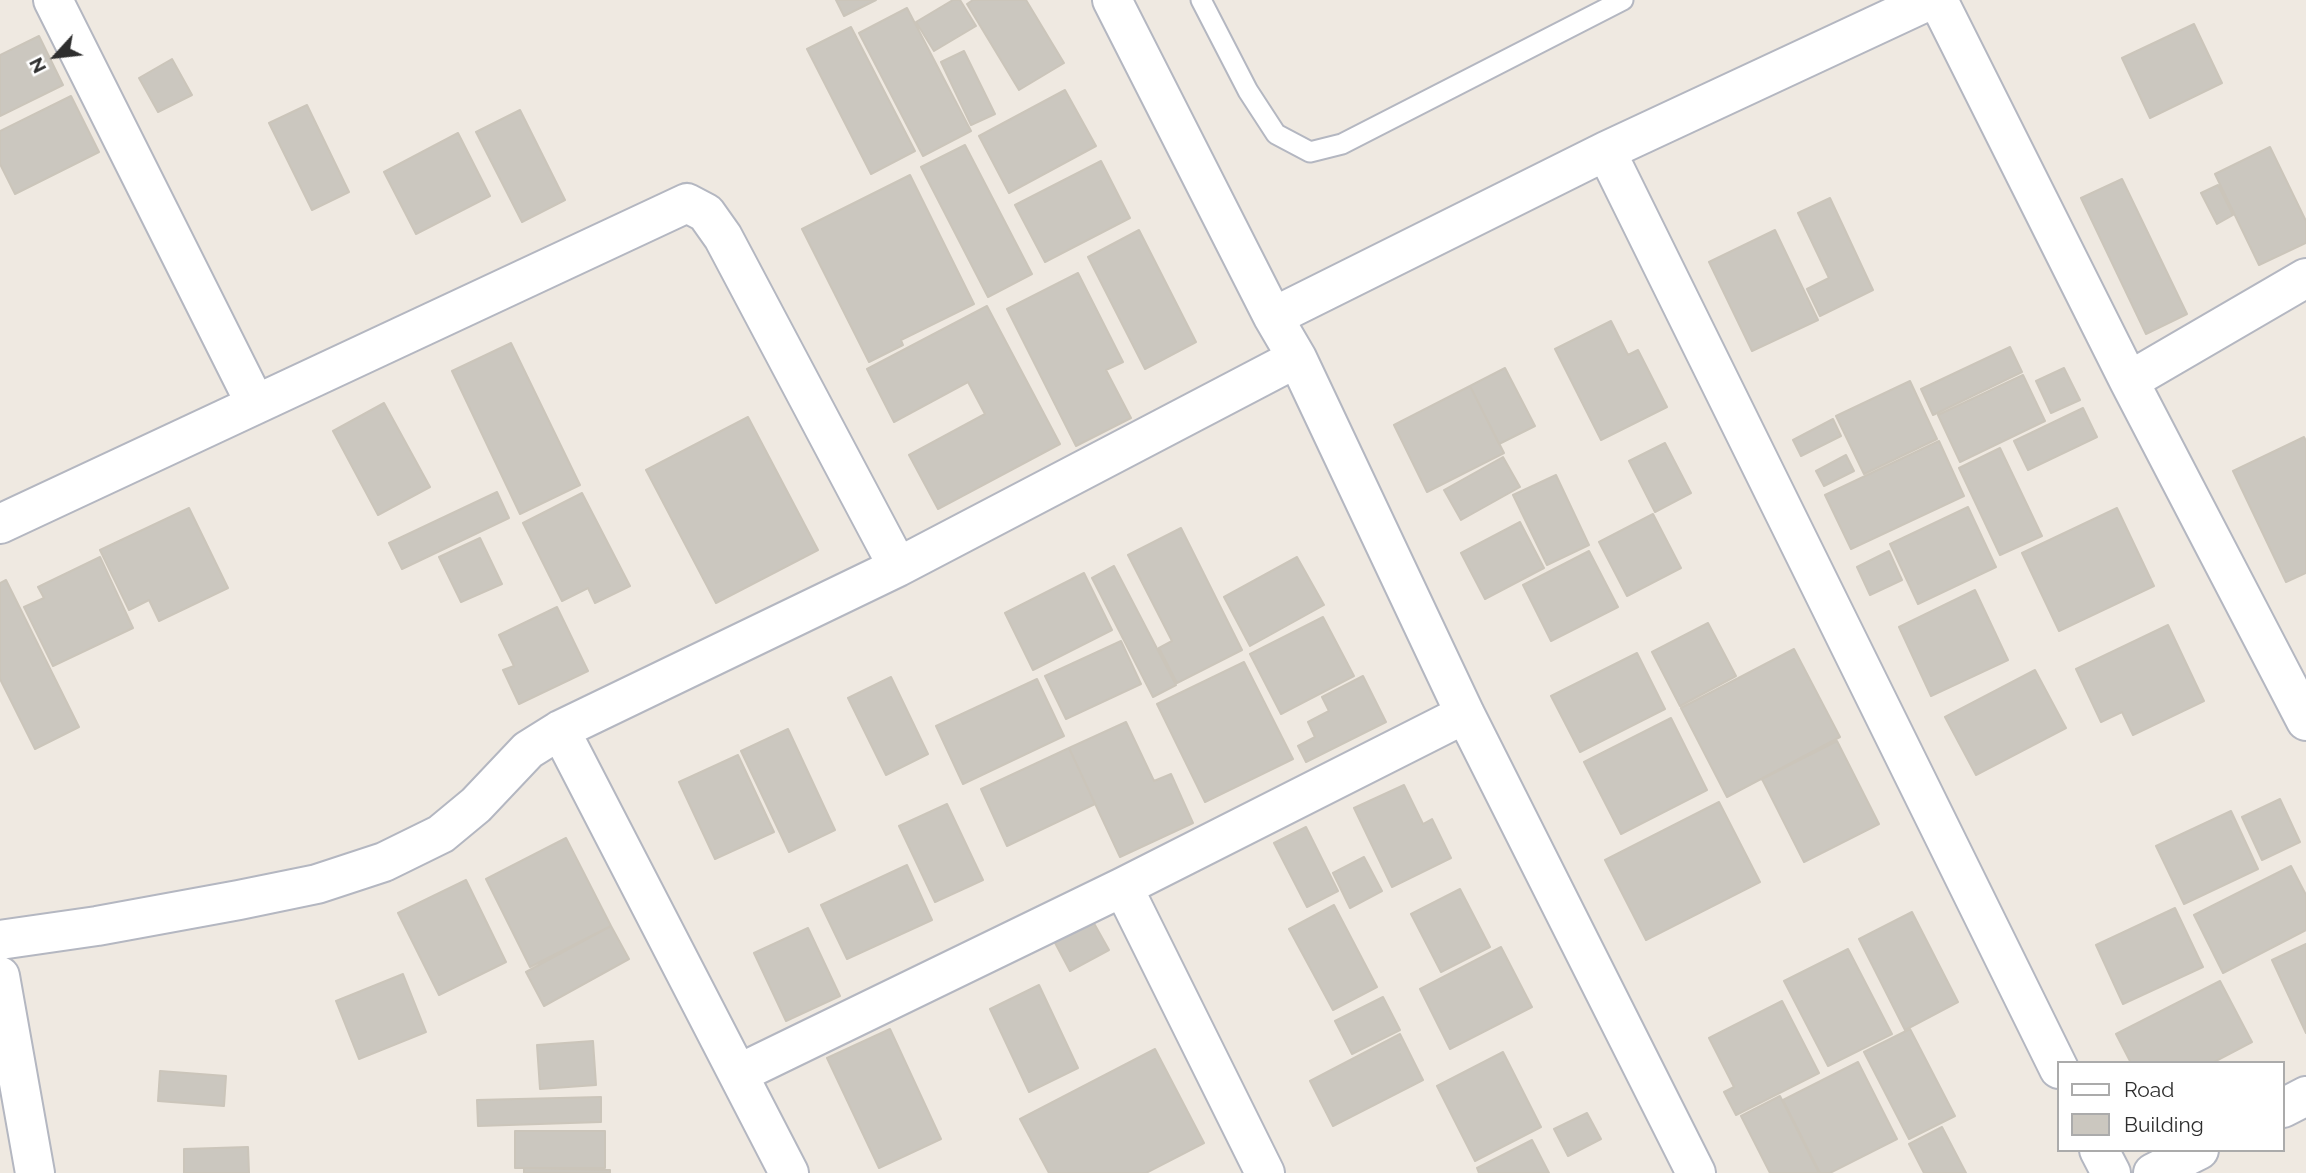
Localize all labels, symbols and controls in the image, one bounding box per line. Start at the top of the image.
north arrow [21,21,91,91]
text: N [24,54,50,77]
legend [2058,1061,2285,1152]
text: Road [2124,1077,2174,1102]
text: Building [2124,1112,2204,1137]

